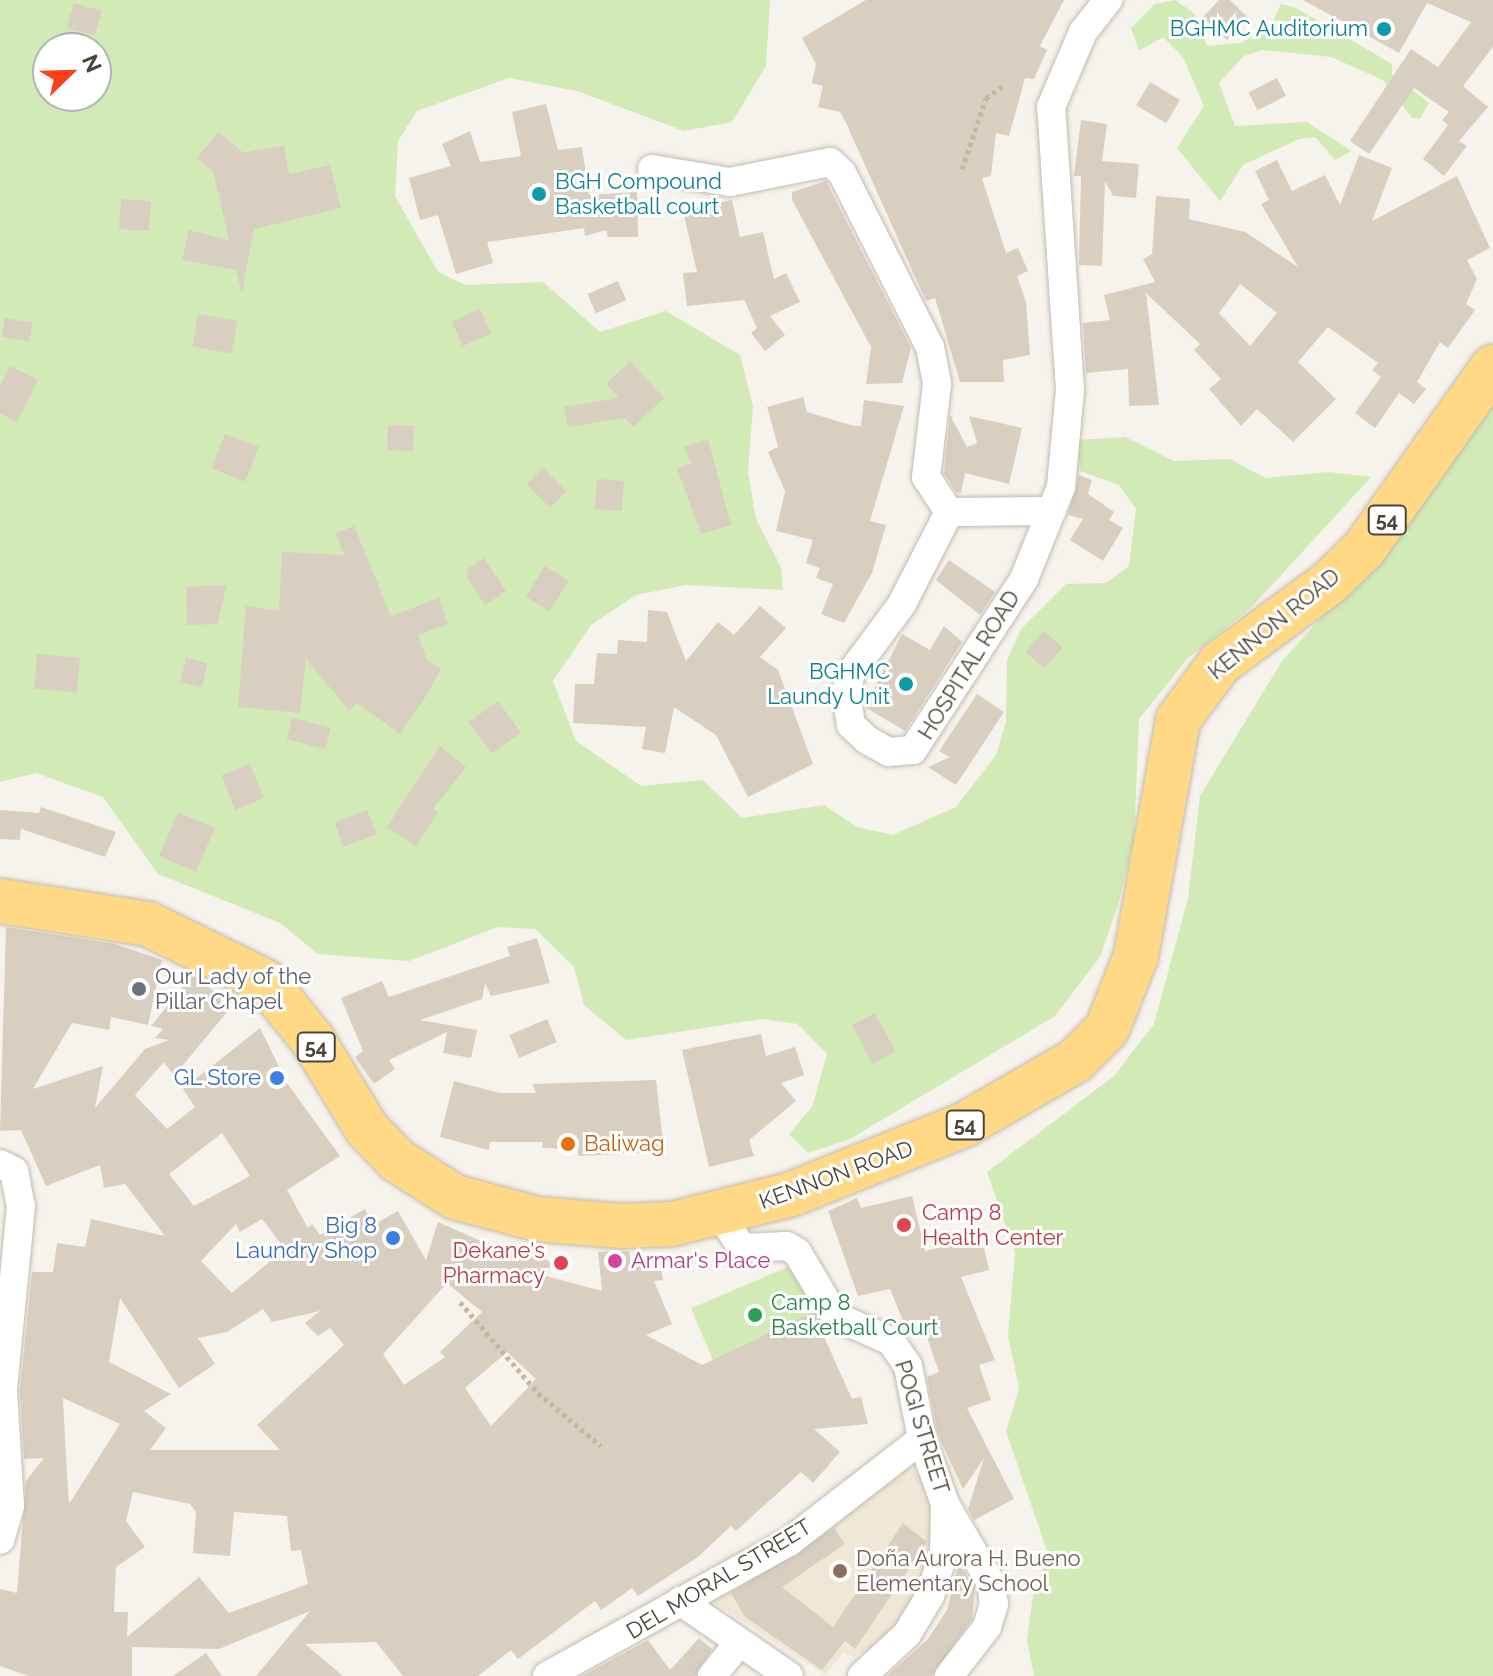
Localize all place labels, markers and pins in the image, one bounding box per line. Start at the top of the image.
place label: BGHMC Auditorium [1169,16,1368,42]
marker: BGHMC Auditorium [1375,20,1393,38]
place label: BGH Compound Basketball court [555,168,722,220]
marker: BGH Compound Basketball court [530,185,548,203]
place label: BGHMC Laundy Unit [767,658,890,710]
marker: BGHMC Laundy Unit [897,675,915,693]
place label: Our Lady of the Pillar Chapel [155,963,313,1014]
marker: Our Lady of the Pillar Chapel [130,980,148,998]
place label: GL Store [173,1065,261,1091]
marker: GL Store [268,1069,286,1087]
place label: Baliwag [584,1131,665,1157]
marker: Baliwag [559,1135,577,1153]
place label: Camp 8 Health Center [922,1199,1063,1250]
place label: Big 8 Laundry Shop [235,1212,377,1264]
marker: Camp 8 Health Center [893,1214,915,1236]
marker: Big 8 Laundry Shop [384,1229,402,1247]
place label: Dekane's Pharmacy [443,1237,545,1288]
place label: Armar's Place [631,1248,770,1274]
marker: Armar's Place [606,1252,624,1270]
marker: Dekane's Pharmacy [552,1254,570,1272]
place label: Camp 8 Basketball Court [771,1289,939,1340]
marker: Camp 8 Basketball Court [746,1306,764,1324]
place label: Doña Aurora H. Bueno Elementary School [856,1545,1081,1596]
marker: Doña Aurora H. Bueno Elementary School [831,1562,849,1580]

